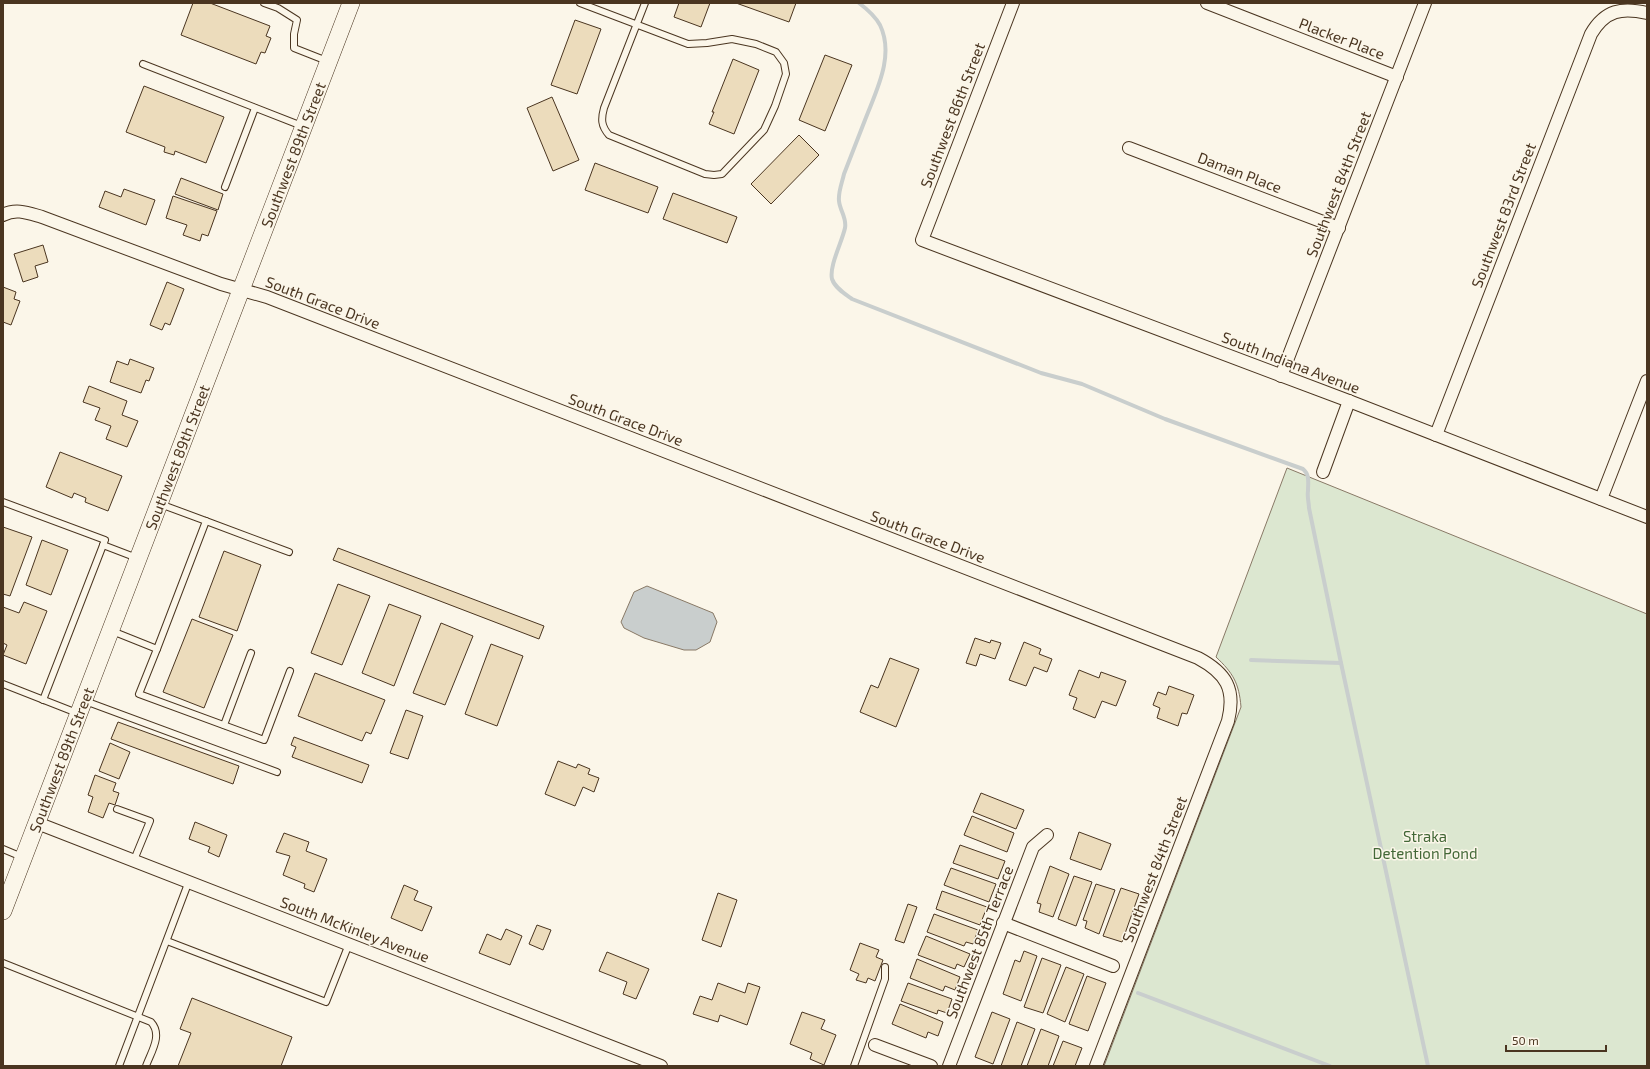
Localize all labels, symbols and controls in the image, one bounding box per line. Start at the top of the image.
street label: Placker Place [1297,13,1387,63]
street label: Southwest 86th Street [916,40,988,190]
street label: Southwest 89th Street [257,79,329,230]
street label: Southwest 84th Street [1302,108,1374,259]
street label: Southwest 83rd Street [1467,140,1539,290]
street label: Daman Place [1195,148,1285,196]
street label: South Grace Drive [263,272,383,332]
street label: South Indiana Avenue [1219,327,1363,397]
street label: Southwest 89th Street [141,382,213,532]
street label: South Grace Drive [566,389,686,449]
street label: South Grace Drive [868,506,988,566]
street label: Southwest 89th Street [25,684,97,835]
street label: Southwest 84th Street [1118,793,1190,944]
park label: Straka Detention Pond [1372,827,1478,862]
street label: Southwest 85th Terrace [942,863,1016,1021]
street label: South McKinley Avenue [278,892,432,966]
scale bar [1506,1027,1606,1053]
text: 50 m [1512,1033,1539,1047]

